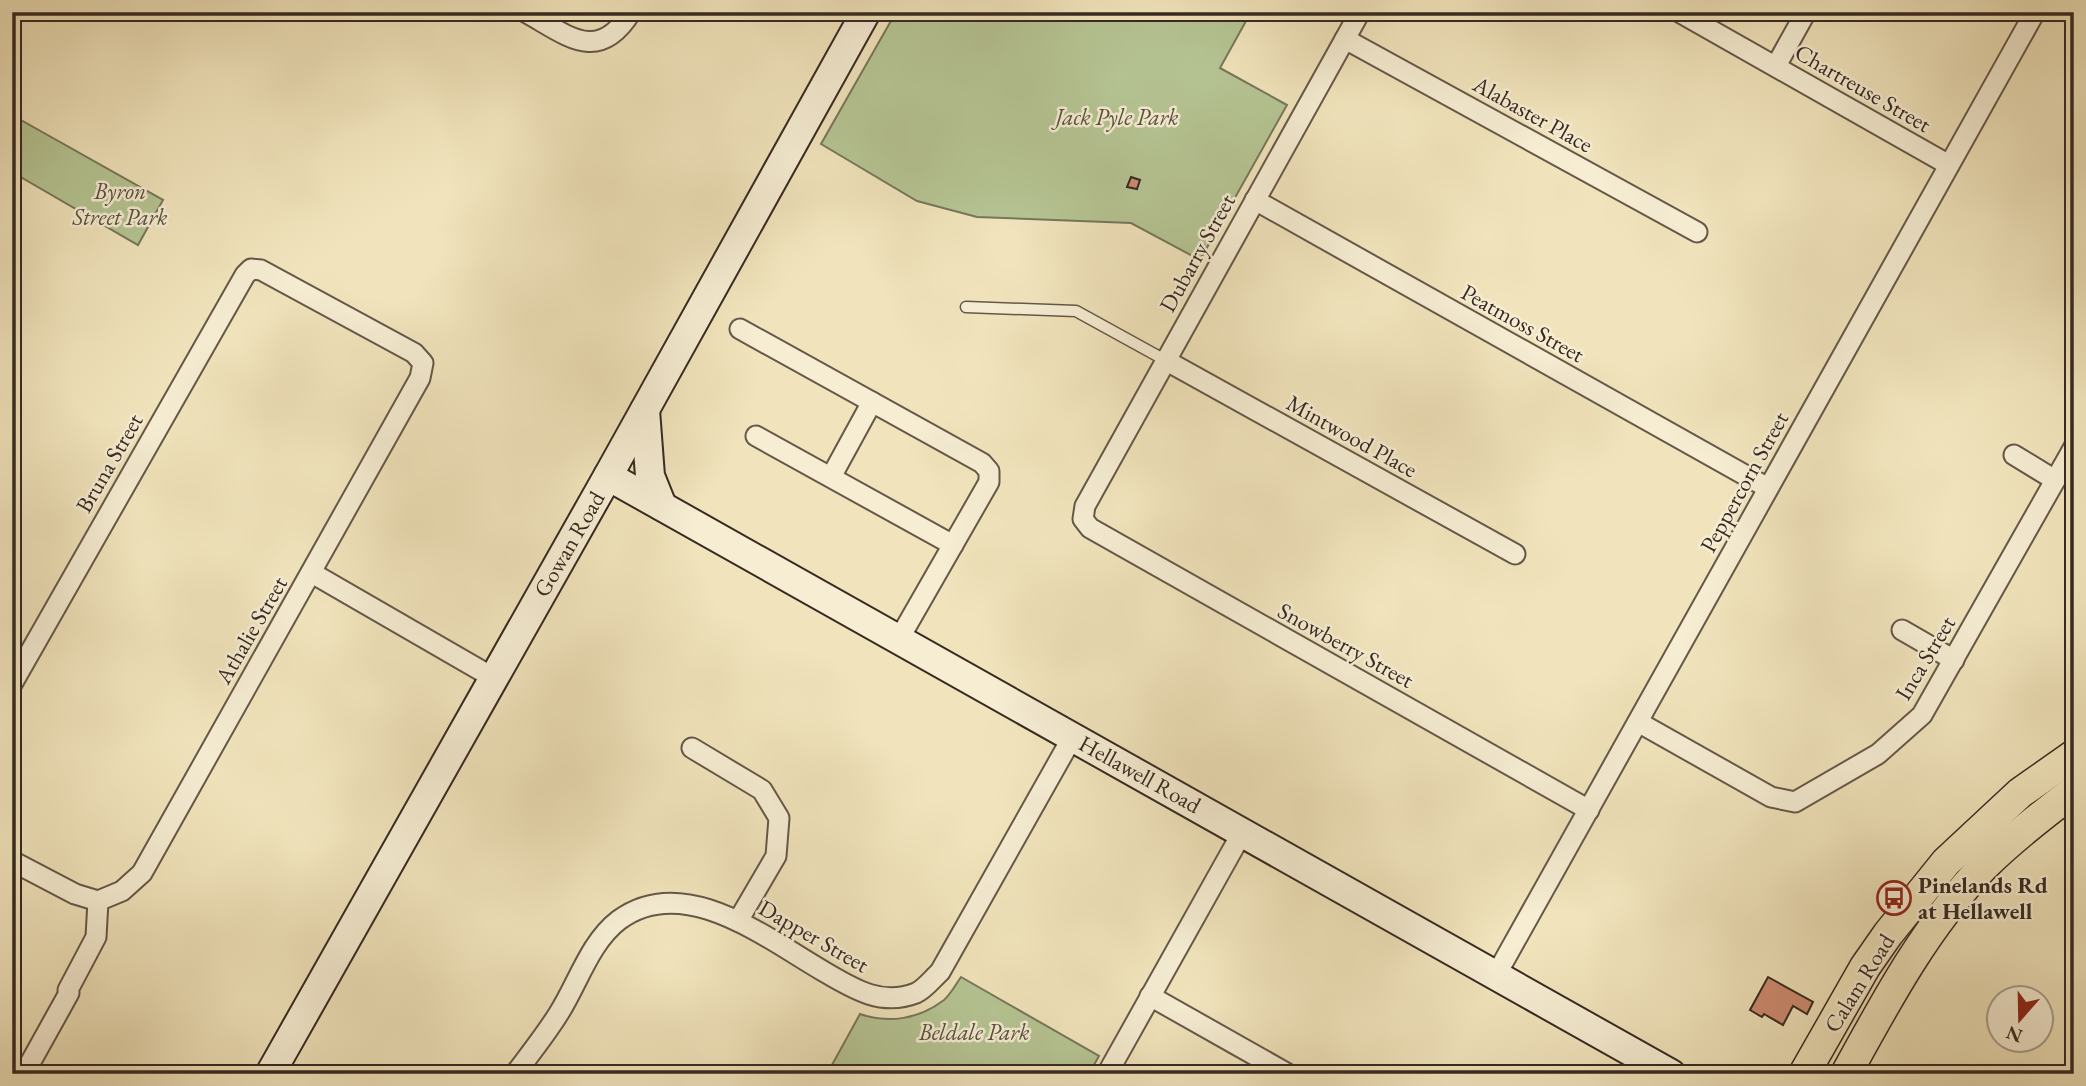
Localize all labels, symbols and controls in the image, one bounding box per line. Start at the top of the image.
street label: Chartreuse Street [1789,37,1937,140]
street label: Alabaster Place [1467,68,1598,159]
park label: Jack Pyle Park [1050,102,1179,132]
park label: Byron Street Park [71,176,168,232]
street label: Dubarry Street [1152,188,1242,317]
street label: Peatmoss Street [1456,277,1591,370]
street label: Mintwood Place [1281,388,1423,484]
street label: Peppercorn Street [1693,406,1795,558]
street label: Bruna Street [69,407,150,518]
street label: Gowan Road [527,485,611,602]
street label: Athalie Street [208,570,294,690]
street label: Snowberry Street [1273,595,1420,695]
street label: Inca Street [1888,610,1962,706]
street label: Hellawell Road [1074,728,1207,820]
place label: Pinelands Rd at Hellawell [1918,870,2048,926]
bus stop icon: Pinelands Rd at Hellawell [1875,879,1913,917]
street label: Dapper Street [754,892,875,980]
street label: Calam Road [1817,928,1901,1038]
north arrow [1984,984,2054,1054]
park label: Beldale Park [918,1017,1030,1047]
text: N [2002,1020,2026,1049]

